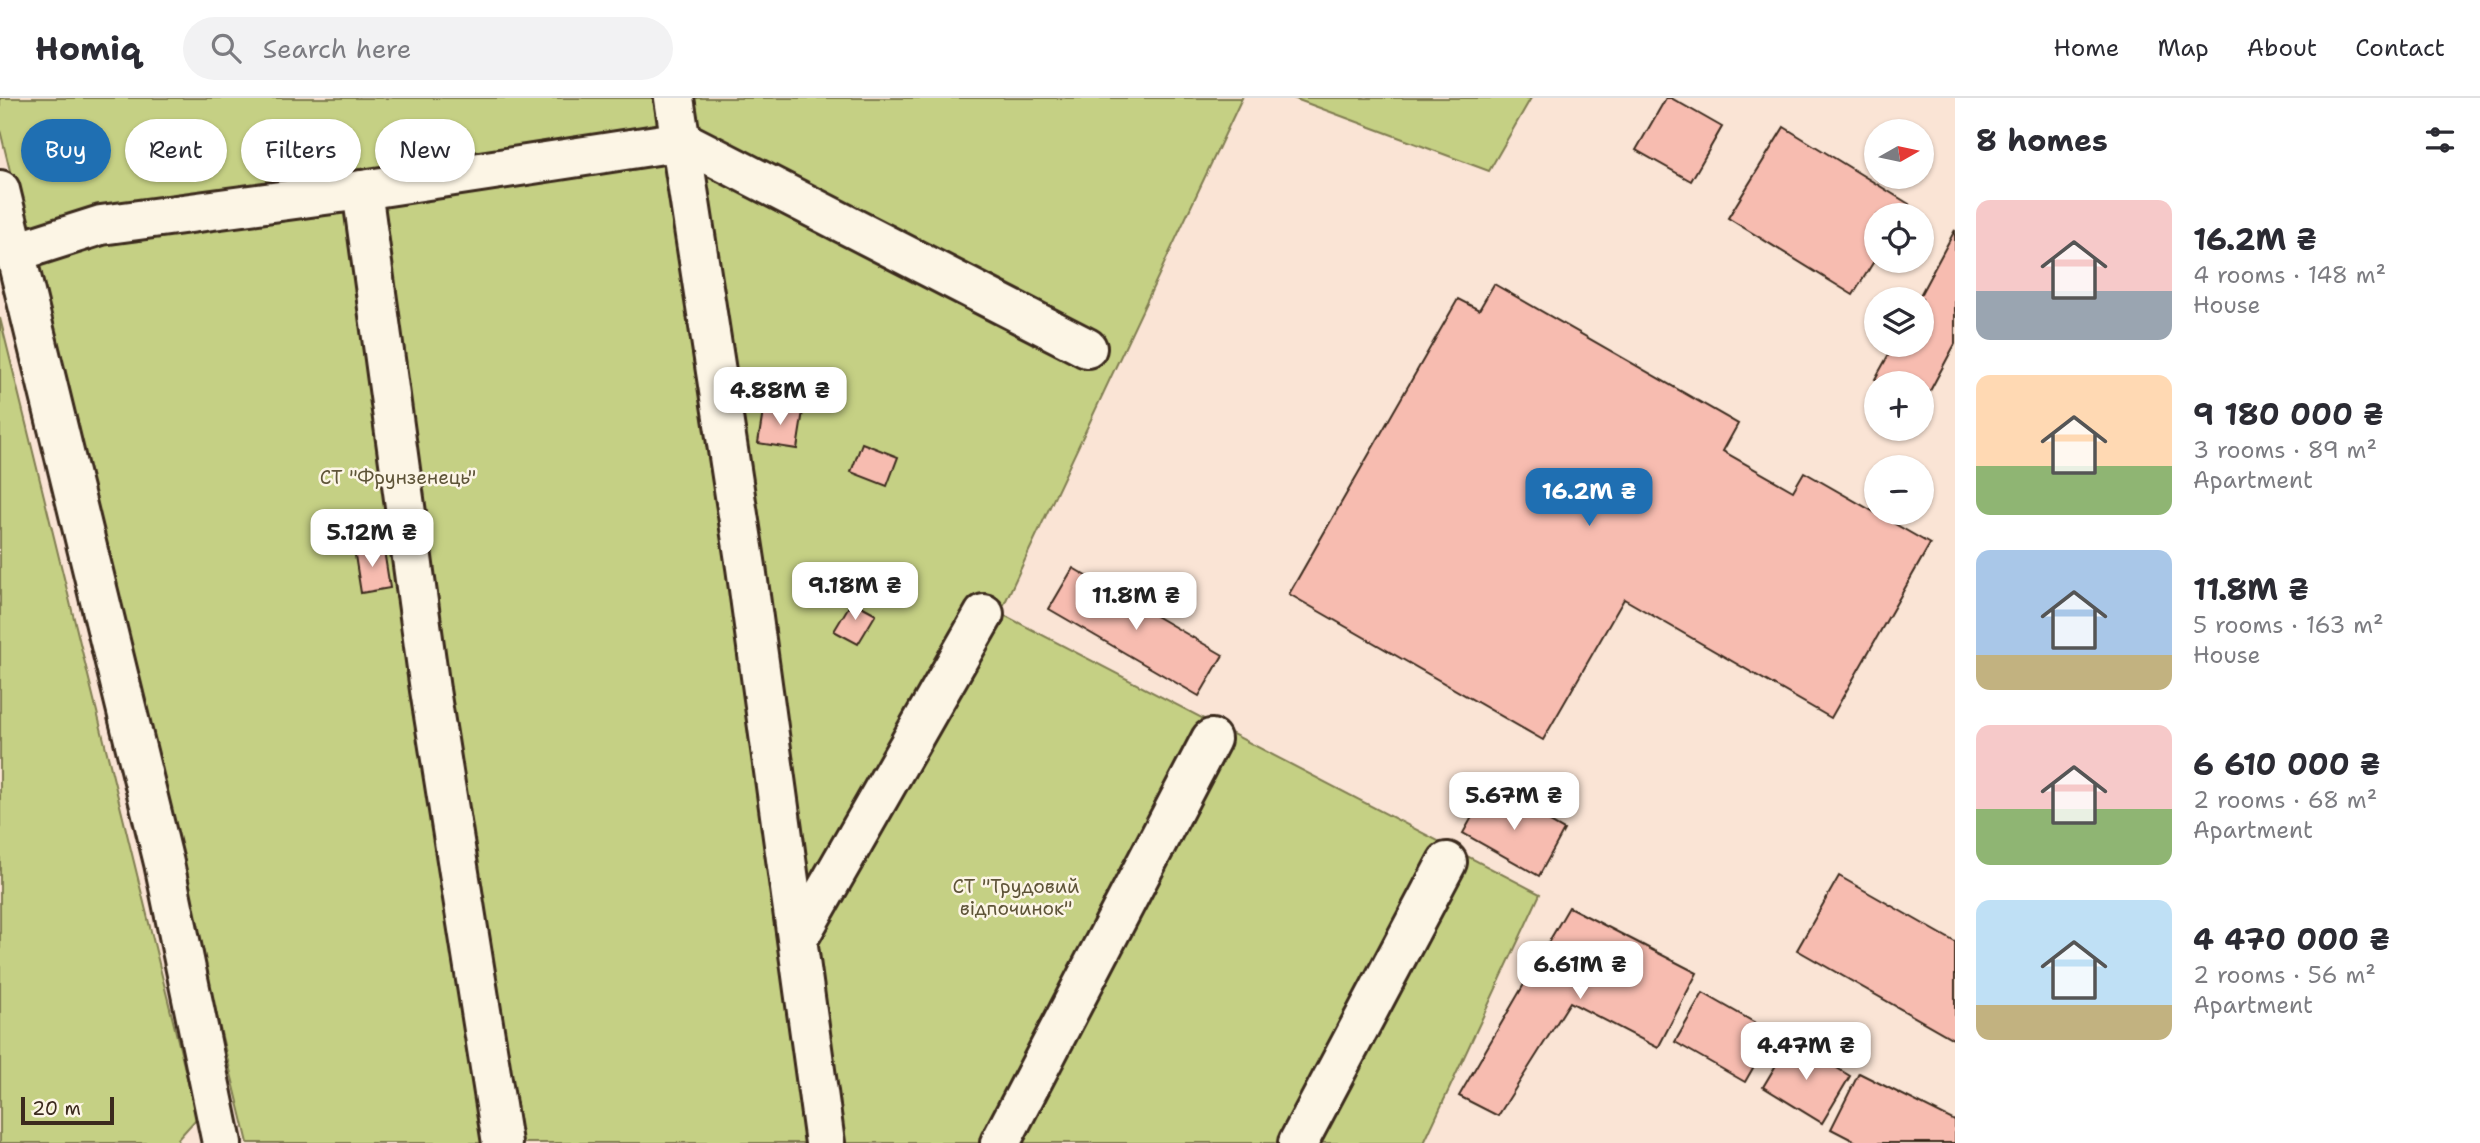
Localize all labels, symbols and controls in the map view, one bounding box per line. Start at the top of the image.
search box [183,17,673,80]
text: Homiq [35,26,141,71]
icon: search [207,29,245,67]
text: Search here [263,31,411,66]
text: Home [2053,32,2119,64]
text: Map [2157,32,2209,64]
text: About [2247,32,2317,64]
text: Contact [2355,32,2445,64]
chip: Buy [21,119,111,182]
chip: Rent [125,119,227,182]
chip: Filters [241,119,361,182]
chip: New [375,119,475,182]
north arrow [1864,119,1934,189]
map controls [1864,119,1934,525]
text: 8 homes [1976,120,2108,161]
icon: filters [2421,121,2459,159]
button: locate [1864,203,1934,273]
text: 16.2M ₴ [2193,219,2317,260]
icon: home [2032,228,2116,312]
text: 4 rooms · 148 m² [2193,260,2386,290]
button: layers [1864,287,1934,357]
text: House [2193,290,2261,320]
pin: 4.88M ₴ [715,368,845,427]
button: + [1864,371,1934,441]
text: 4.88M ₴ [730,375,830,405]
text: 9 180 000 ₴ [2193,394,2384,435]
icon: home [2032,403,2116,487]
text: 3 rooms · 89 m² [2193,435,2377,465]
button: − [1864,455,1934,525]
park label: СТ "Фрунзенець" [320,465,476,490]
text: Apartment [2193,465,2313,495]
pin: 16.2M ₴ [1524,468,1654,528]
text: 16.2M ₴ [1541,476,1637,506]
pin: 5.12M ₴ [307,510,437,569]
text: 5.12M ₴ [327,517,417,547]
pin: 9.18M ₴ [790,562,920,622]
text: 11.8M ₴ [2193,569,2309,610]
text: 9.18M ₴ [808,570,902,600]
pin: 11.8M ₴ [1071,573,1201,632]
icon: home [2032,578,2116,662]
text: 11.8M ₴ [1092,580,1180,610]
text: 5 rooms · 163 m² [2193,610,2384,640]
text: House [2193,640,2261,670]
text: 6 610 000 ₴ [2193,744,2381,785]
icon: home [2032,753,2116,837]
pin: 5.67M ₴ [1449,772,1579,832]
text: 5.67M ₴ [1465,780,1563,810]
text: 2 rooms · 68 m² [2193,785,2377,815]
text: Apartment [2193,815,2313,845]
park label: СТ "Трудовий відпочинок" [952,874,1080,921]
text: 4 470 000 ₴ [2193,919,2390,960]
icon: home [2032,928,2116,1012]
pin: 6.61M ₴ [1515,942,1645,1001]
text: 6.61M ₴ [1533,949,1627,979]
text: 2 rooms · 56 m² [2193,960,2376,990]
text: Apartment [2193,990,2313,1020]
pin: 4.47M ₴ [1741,1023,1871,1082]
text: 4.47M ₴ [1757,1030,1855,1060]
scale bar [21,1094,114,1126]
text: 20 m [32,1096,81,1121]

